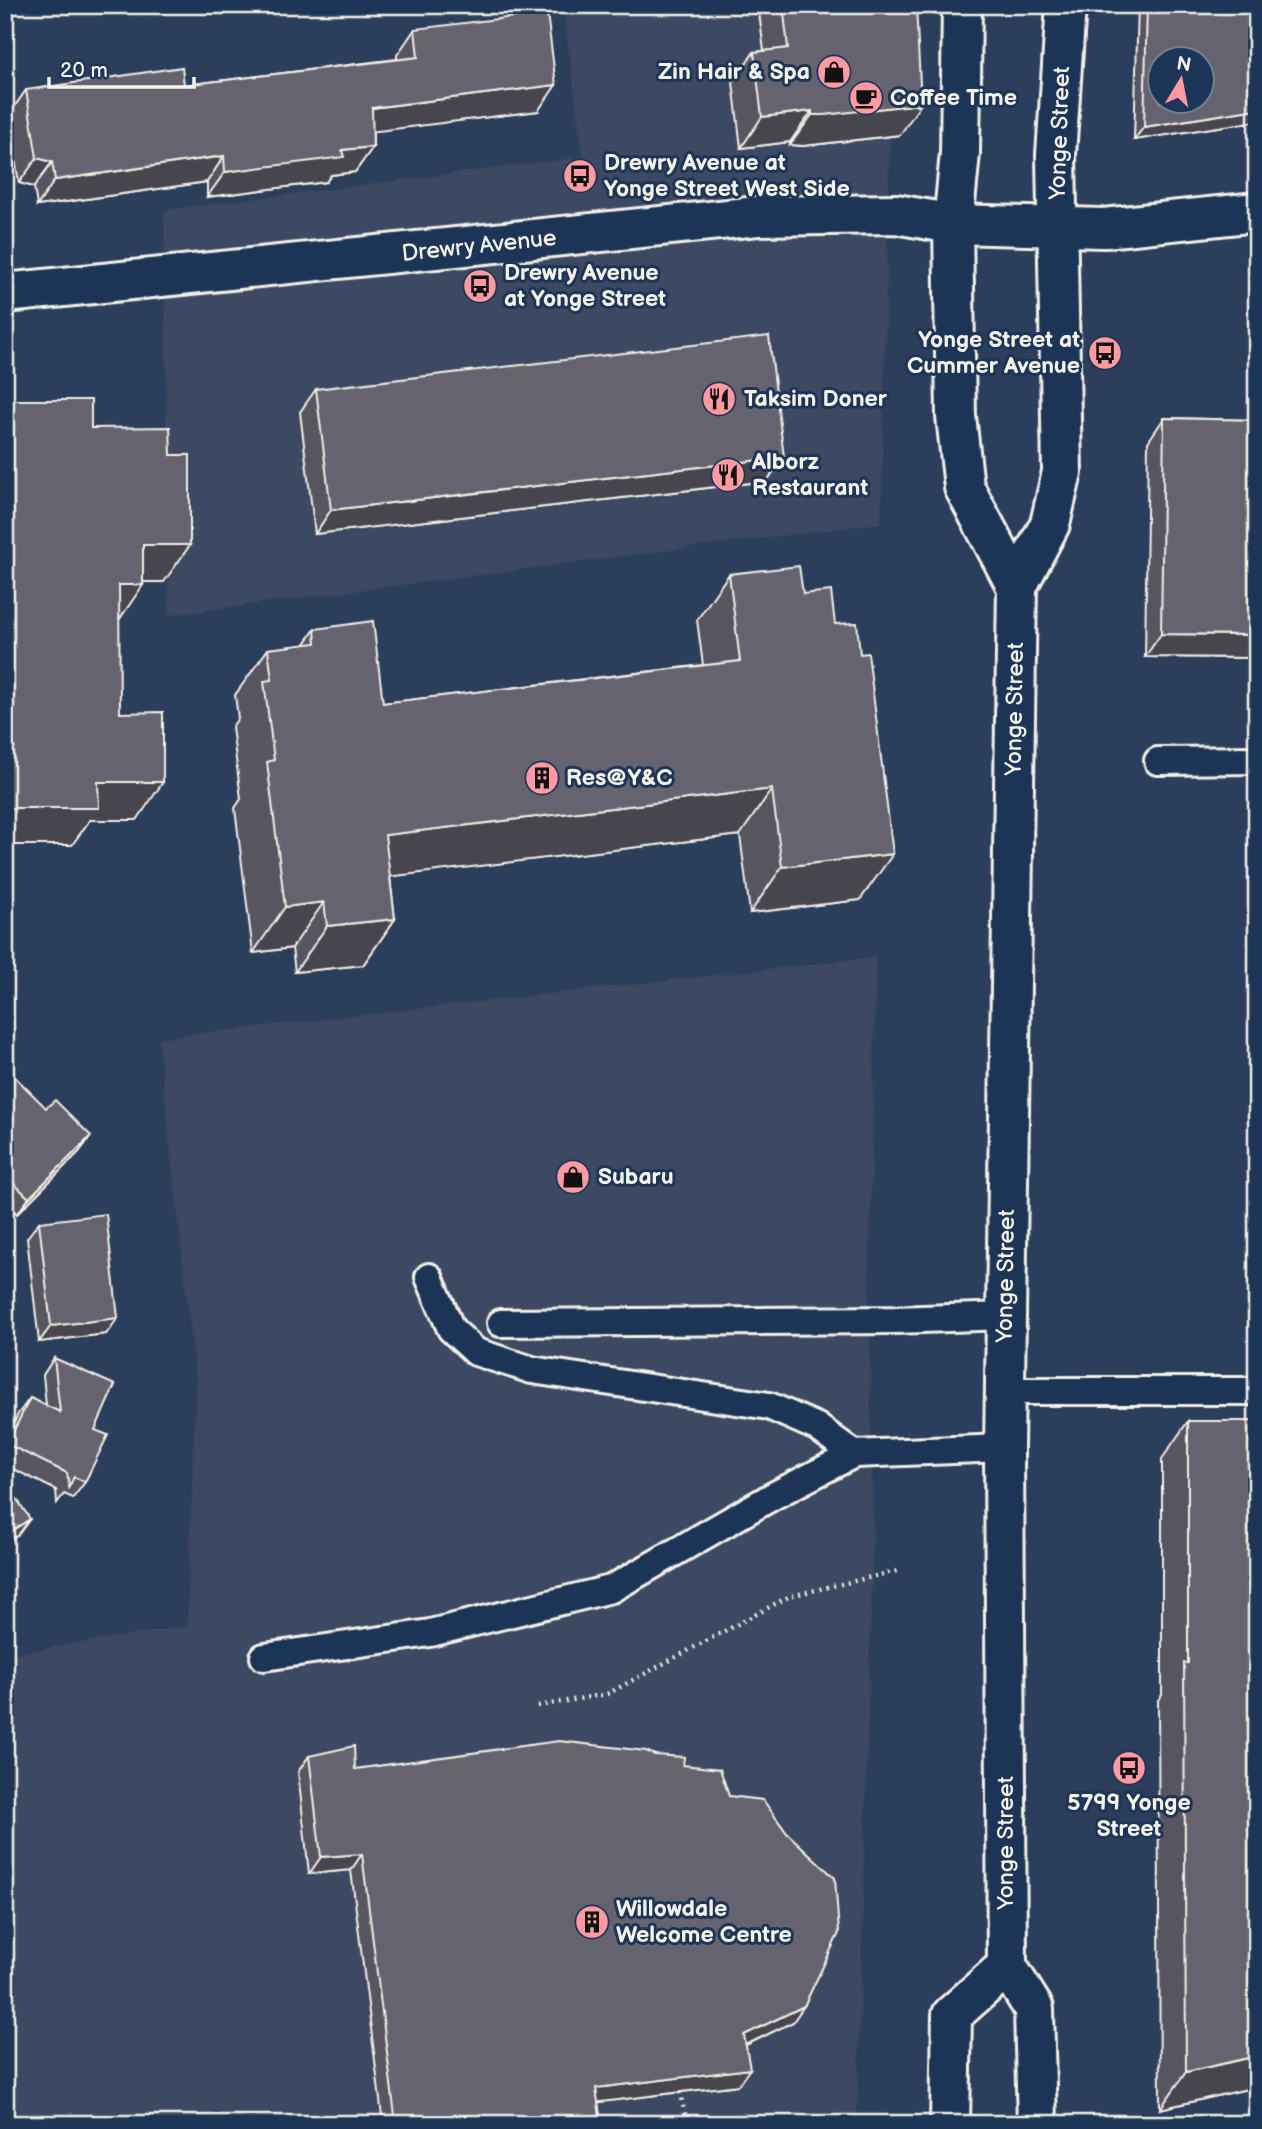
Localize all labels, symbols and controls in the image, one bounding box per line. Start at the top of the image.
scale bar [49,46,194,90]
north arrow [1146,46,1216,116]
text: N [1175,52,1193,77]
shop icon: Zin Hair & Spa [815,53,853,91]
text: 20 m [60,58,108,83]
place label: Zin Hair & Spa [658,58,810,86]
street label: Yonge Street [1044,66,1076,201]
cafe icon: Coffee Time [847,79,885,117]
place label: Coffee Time [890,84,1017,112]
place label: Drewry Avenue at Yonge Street West Side [604,149,850,203]
bus stop icon: Drewry Avenue at Yonge Street West Side [561,157,599,195]
street label: Drewry Avenue [400,224,558,268]
place label: Drewry Avenue at Yonge Street [504,259,666,313]
bus stop icon: Drewry Avenue at Yonge Street [461,267,499,305]
place label: Yonge Street at Cummer Avenue [907,326,1080,380]
bus stop icon: Yonge Street at Cummer Avenue [1086,334,1124,372]
restaurant icon: Taksim Doner [700,380,738,418]
place label: Taksim Doner [744,385,888,413]
place label: Alborz Restaurant [751,448,868,502]
restaurant icon: Alborz Restaurant [709,456,747,494]
street label: Yonge Street [1000,642,1030,777]
building icon: Res@Y&C [523,759,561,797]
place label: Res@Y&C [566,764,673,792]
shop icon: Subaru [554,1158,592,1196]
place label: Subaru [598,1163,674,1191]
street label: Yonge Street [991,1209,1021,1344]
bus stop icon: 5799 Yonge Street [1110,1749,1148,1787]
street label: Yonge Street [992,1776,1020,1911]
place label: 5799 Yonge Street [1067,1789,1191,1843]
place label: Willowdale Welcome Centre [616,1895,792,1949]
building icon: Willowdale Welcome Centre [573,1903,611,1941]

